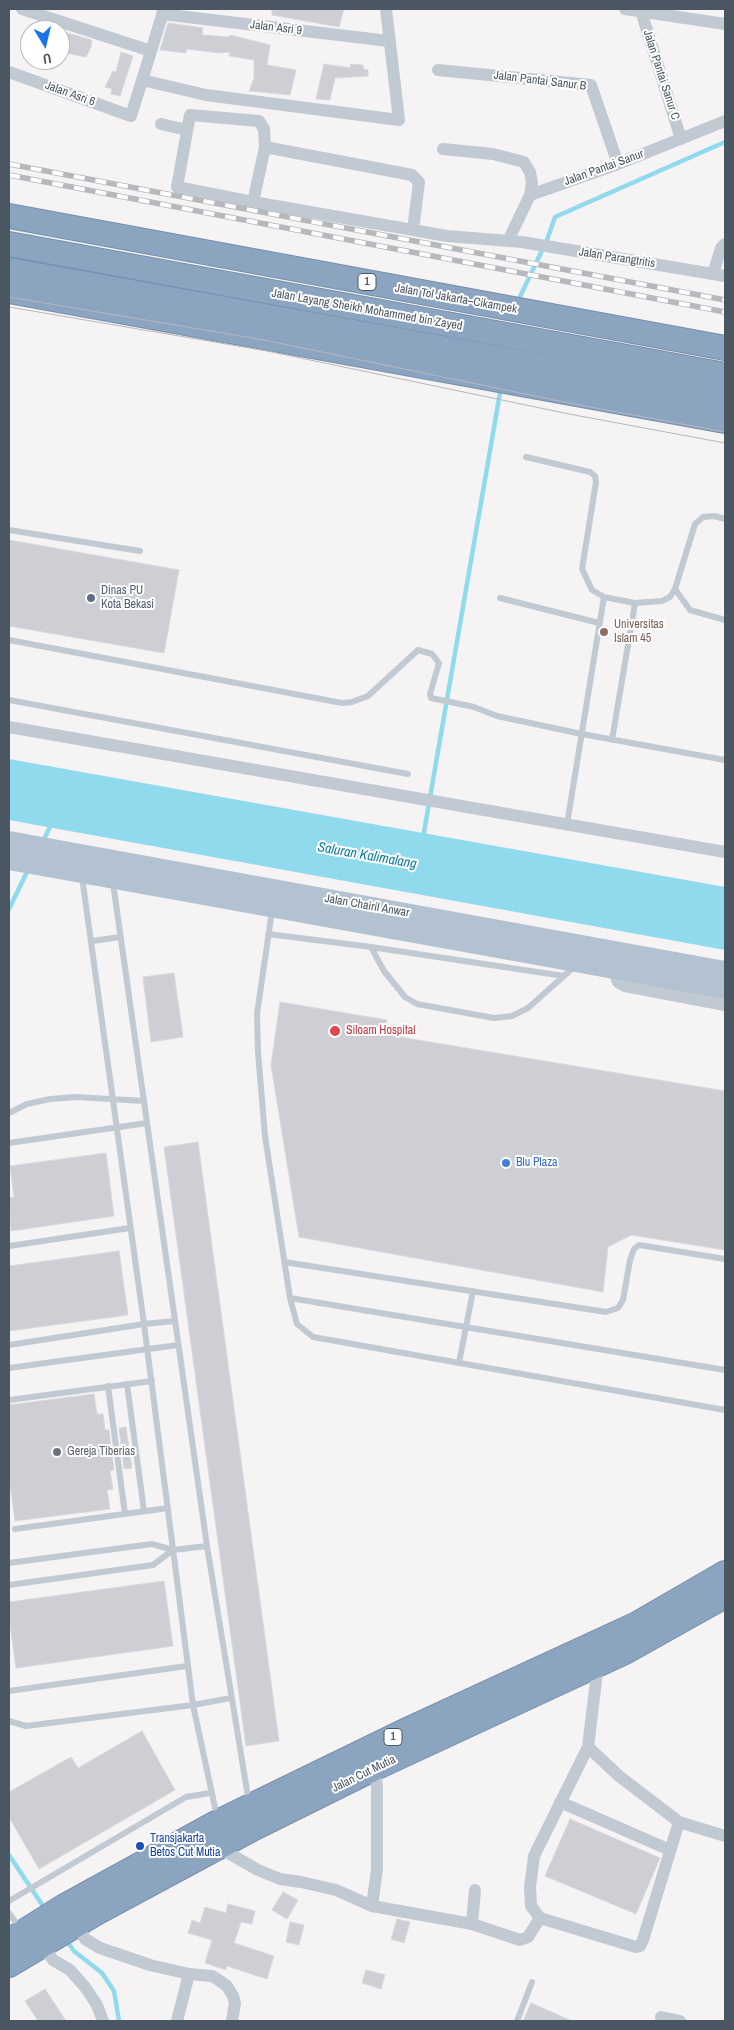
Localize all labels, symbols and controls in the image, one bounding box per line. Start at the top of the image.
street label: Jalan Asri 9 [249,18,303,38]
north arrow [20,20,70,70]
street label: Jalan Pantai Sanur C [640,28,682,122]
text: U [42,49,53,68]
street label: Jalan Pantai Sanur B [493,68,587,94]
street label: Jalan Asri 6 [43,78,97,110]
street label: Jalan Pantai Sanur [562,147,646,189]
street label: Jalan Parangtritis [578,245,656,271]
road number: 1 [358,274,376,290]
street label: Jalan Tol Jakarta–Cikampek [394,281,518,317]
street label: Jalan Layang Sheikh Mohammed bin Zayed [271,286,463,334]
place label: Dinas PU Kota Bekasi [101,584,154,612]
marker: Dinas PU Kota Bekasi [85,592,97,604]
place label: Universitas Islam 45 [614,618,664,646]
marker: Universitas Islam 45 [598,626,610,638]
water label: Saluran Kalimalang [316,839,418,873]
street label: Jalan Chairil Anwar [323,891,411,921]
marker: Siloam Hospital [328,1024,342,1038]
place label: Siloam Hospital [346,1024,415,1038]
place label: Blu Plaza [516,1156,558,1170]
marker: Blu Plaza [500,1157,512,1169]
place label: Gereja Tiberias [67,1445,135,1459]
marker: Gereja Tiberias [51,1446,63,1458]
road number: 1 [384,1728,402,1745]
street label: Jalan Cut Mutia [330,1752,398,1796]
place label: Transjakarta Betos Cut Mutia [150,1832,221,1860]
marker: Transjakarta Betos Cut Mutia [134,1840,146,1852]

